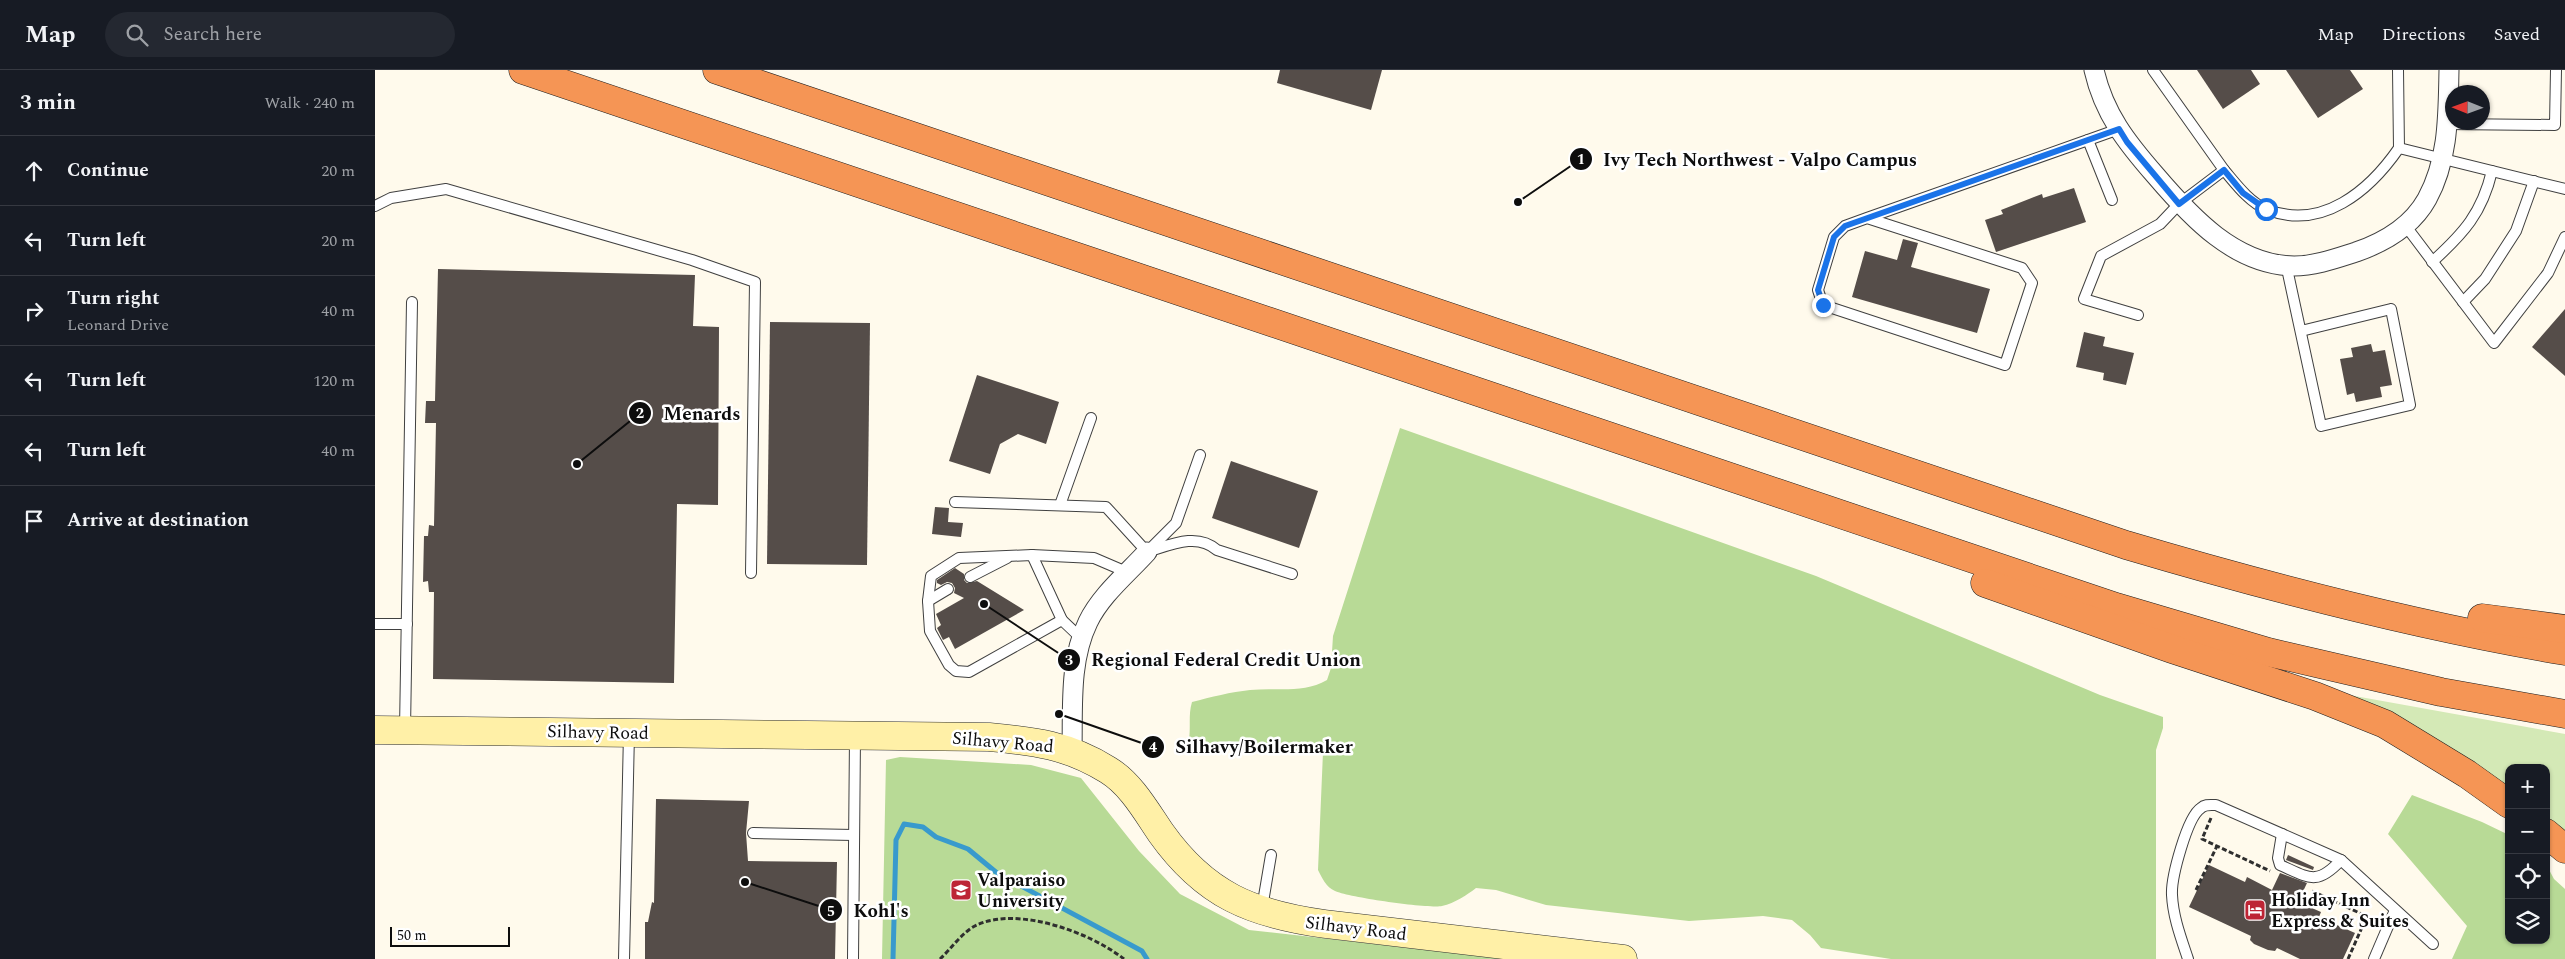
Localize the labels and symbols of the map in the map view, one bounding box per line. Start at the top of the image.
north arrow [2445,85,2490,130]
callout: Ivy Tech Northwest - Valpo Campus [1568,142,1927,176]
text: Ivy Tech Northwest - Valpo Campus [1603,146,1917,175]
text: 1 [1577,148,1585,171]
route start [2255,198,2278,221]
route end [1812,294,1835,317]
callout: Menards [628,396,750,430]
text: Menards [663,400,741,429]
text: 2 [636,402,644,425]
callout: Regional Federal Credit Union [1056,643,1371,677]
text: Regional Federal Credit Union [1091,646,1361,675]
text: 3 [1065,649,1073,672]
street label: Silhavy Road [547,718,649,747]
street label: Silhavy Road [951,725,1055,760]
callout: Silhavy/Boilermaker [1140,730,1363,764]
text: Silhavy/Boilermaker [1175,733,1354,762]
text: 4 [1149,736,1158,759]
place label: Valparaiso University [977,867,1065,915]
school or university icon: Valparaiso University [949,878,973,902]
place label: Holiday Inn Express & Suites [2271,887,2409,935]
callout: Kohl's [818,893,919,927]
text: Kohl's [853,897,909,926]
hotel icon: Holiday Inn Express & Suites [2243,898,2267,922]
text: 5 [827,900,835,923]
street label: Silhavy Road [1304,909,1408,948]
scale bar [390,924,510,947]

